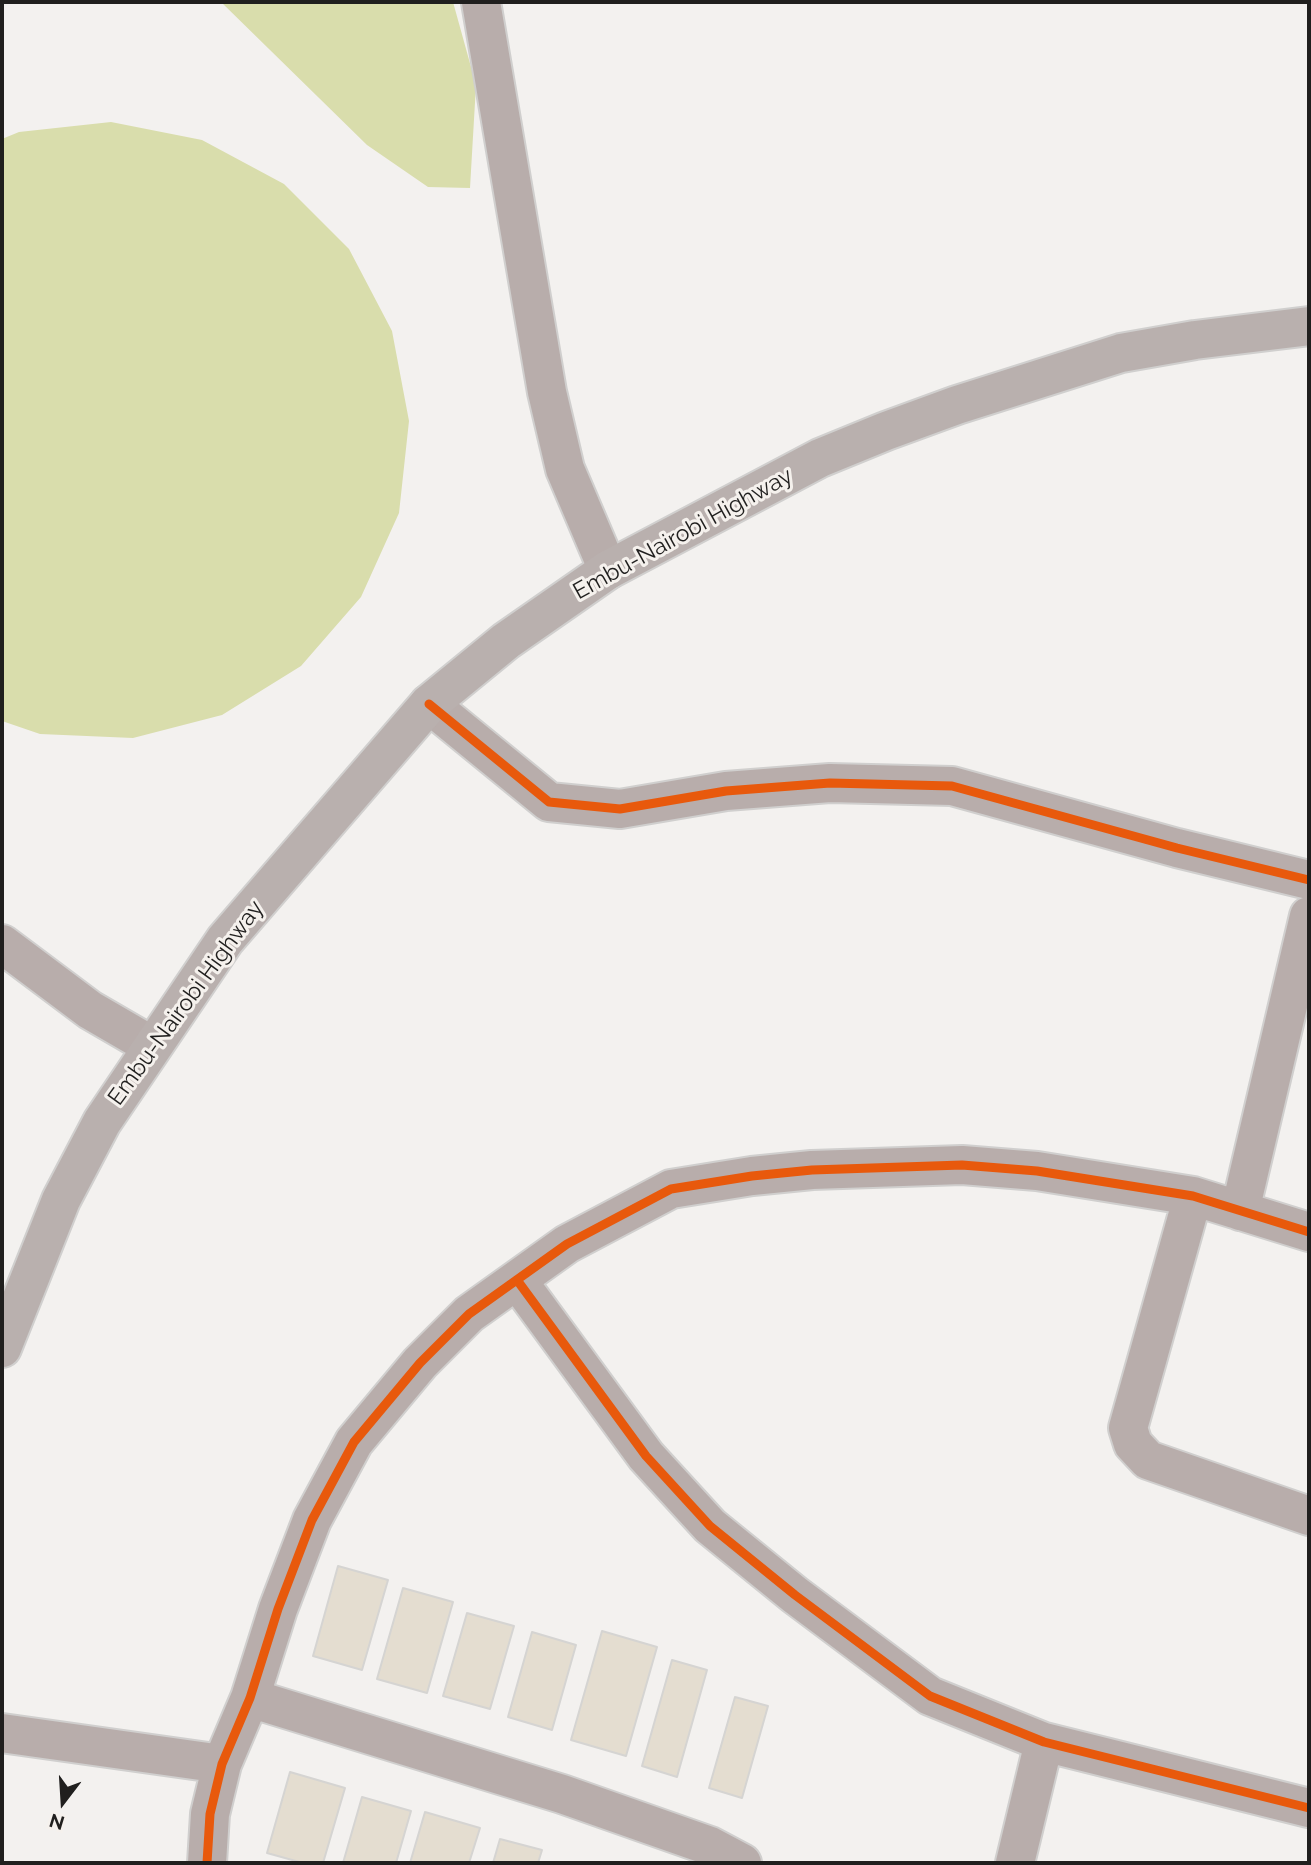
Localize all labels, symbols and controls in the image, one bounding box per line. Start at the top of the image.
street label: Embu-Nairobi Highway [568,462,798,606]
street label: Embu-Nairobi Highway [102,895,270,1111]
north arrow [28,1767,98,1837]
text: N [47,1809,67,1835]

